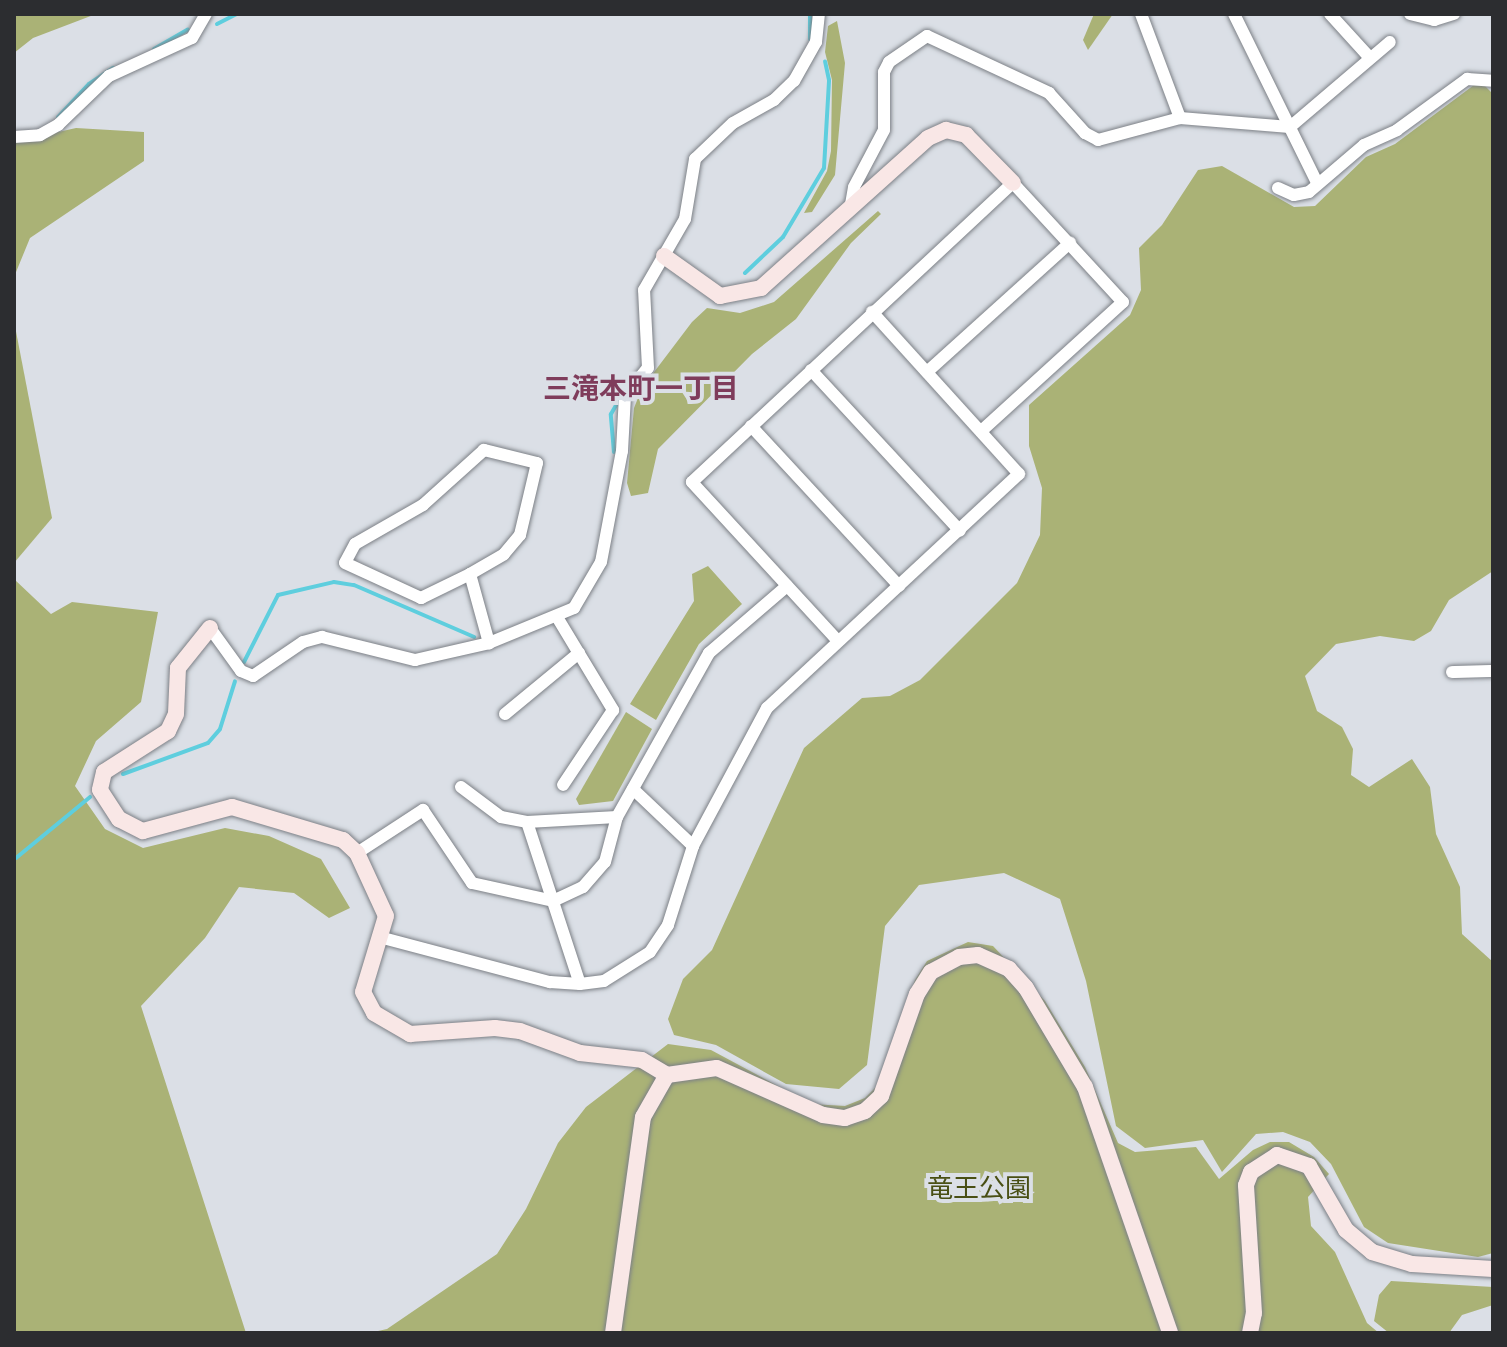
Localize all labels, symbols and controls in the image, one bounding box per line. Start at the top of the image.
district label: 三滝本町一丁目 [543,371,739,405]
park label: 竜王公園 [927,1172,1031,1204]

